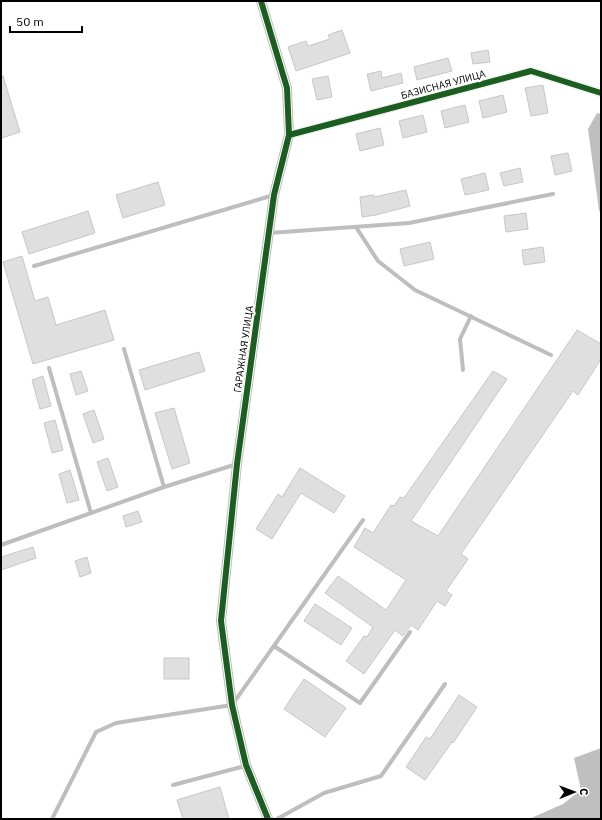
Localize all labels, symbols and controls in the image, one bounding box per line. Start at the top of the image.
scale bar [10,8,82,34]
text: 50 m [16,14,44,29]
street label: БАЗИСНАЯ УЛИЦА [399,67,487,102]
street label: ГАРАЖНАЯ УЛИЦА [231,304,256,393]
north arrow [554,772,594,812]
text: С [577,788,591,796]

